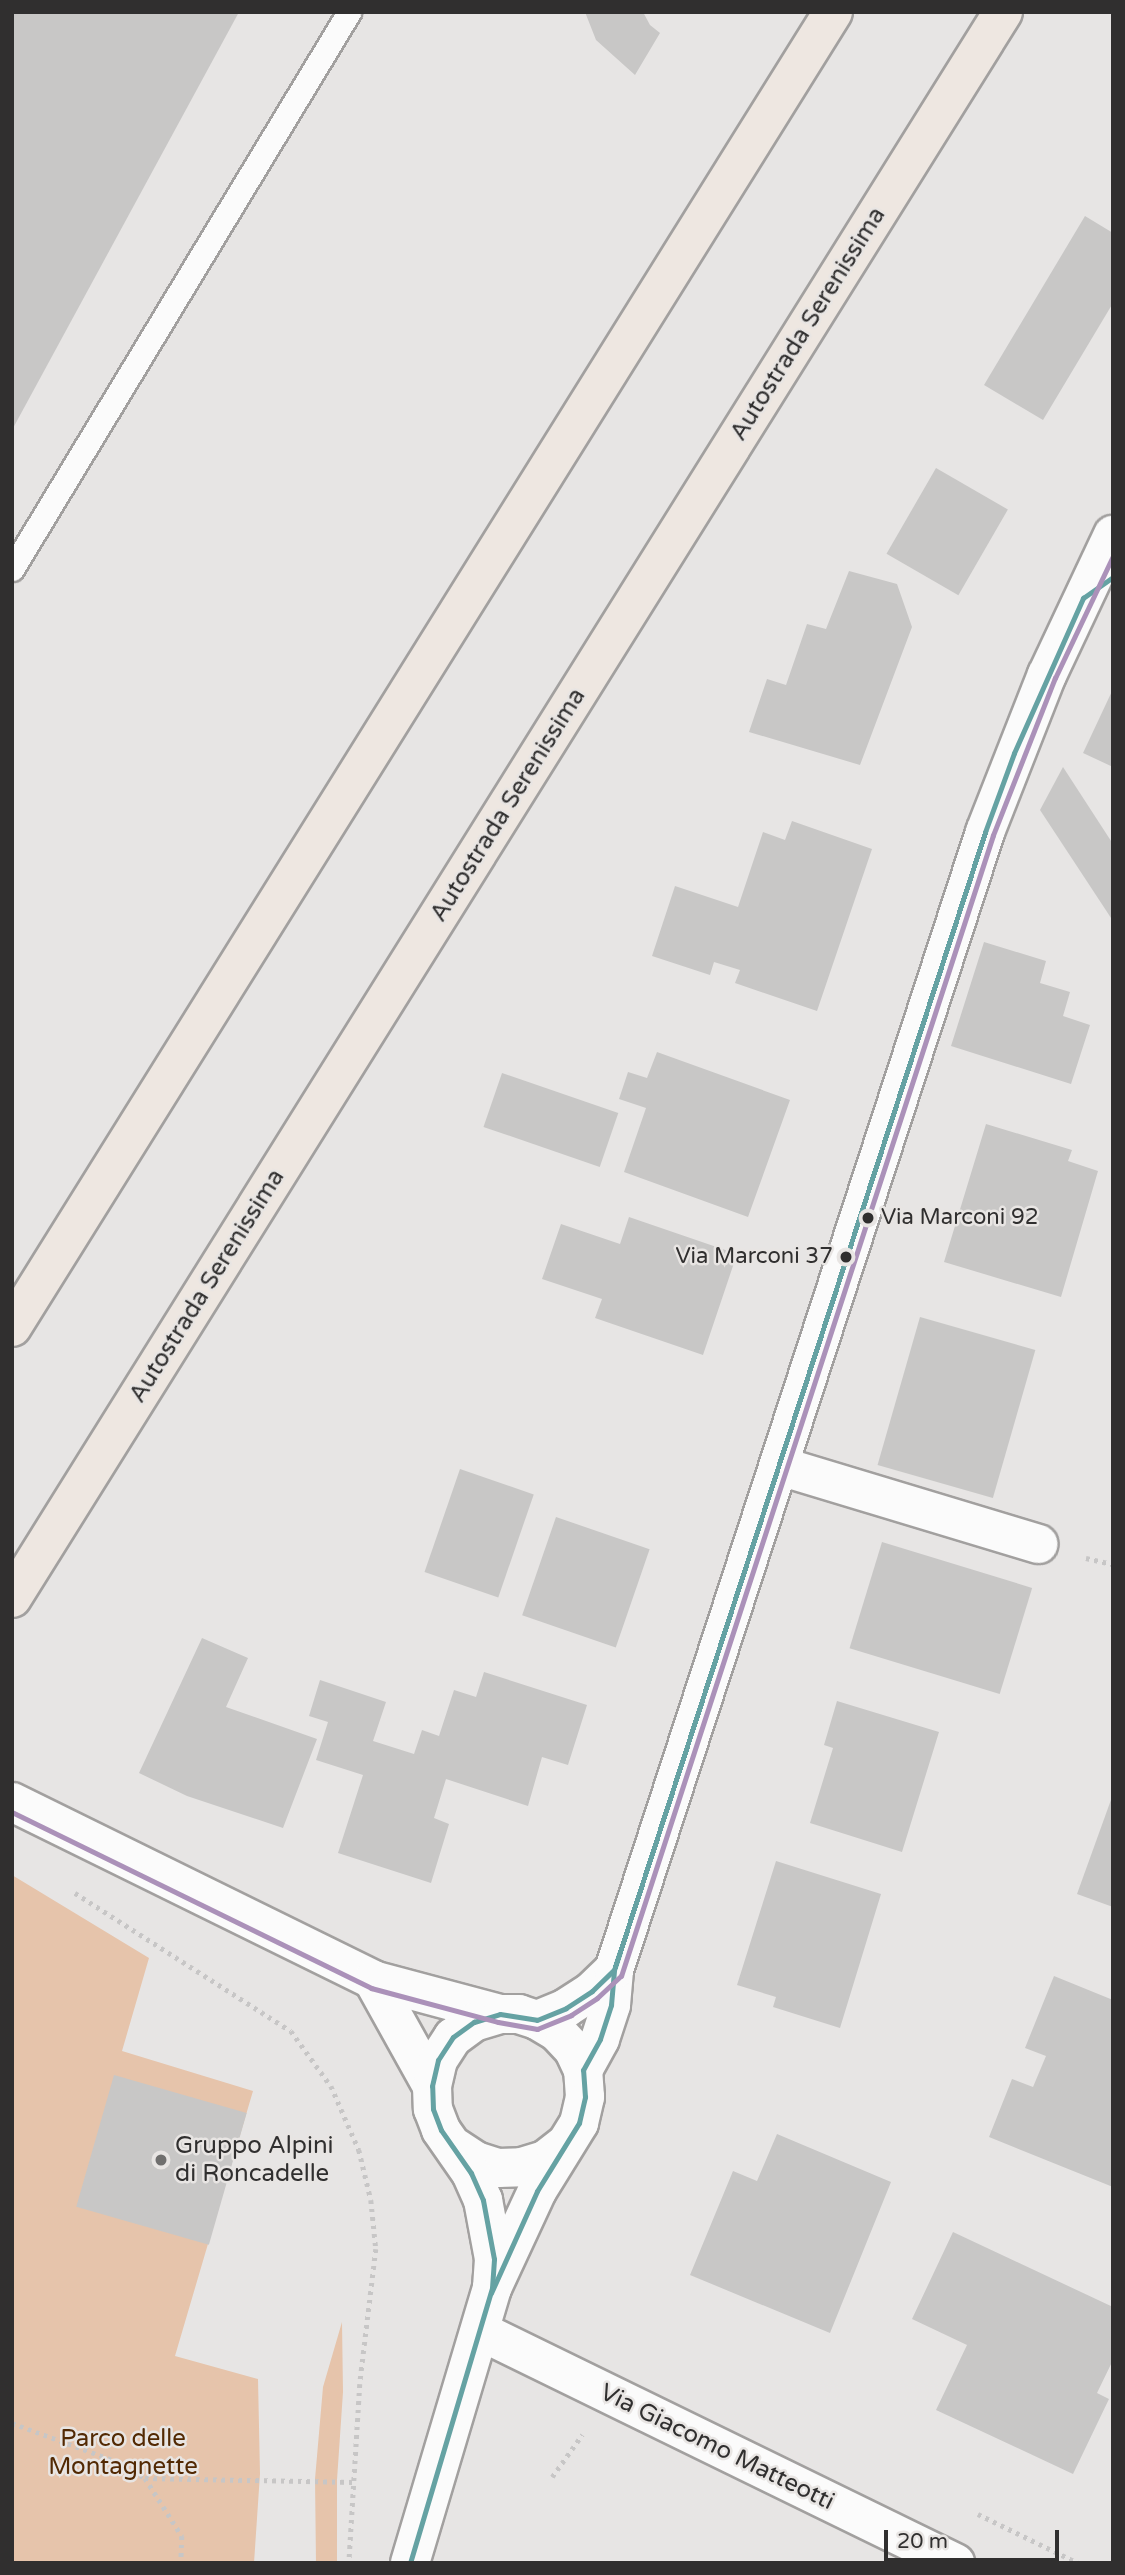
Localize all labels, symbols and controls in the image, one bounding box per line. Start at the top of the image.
street label: Autostrada Serenissima [724,202,892,446]
street label: Autostrada Serenissima [424,683,592,927]
street label: Autostrada Serenissima [123,1164,291,1408]
place label: Via Marconi 92 [881,1205,1039,1231]
marker: Via Marconi 92 [861,1211,875,1225]
place label: Via Marconi 37 [675,1244,833,1270]
marker: Via Marconi 37 [839,1250,853,1264]
place label: Gruppo Alpini di Roncadelle [175,2132,334,2188]
marker: Gruppo Alpini di Roncadelle [153,2152,169,2168]
street label: Via Giacomo Matteotti [595,2378,839,2516]
park label: Parco delle Montagnette [48,2425,198,2481]
scale bar [887,2516,1062,2560]
text: 20 m [897,2529,948,2554]

